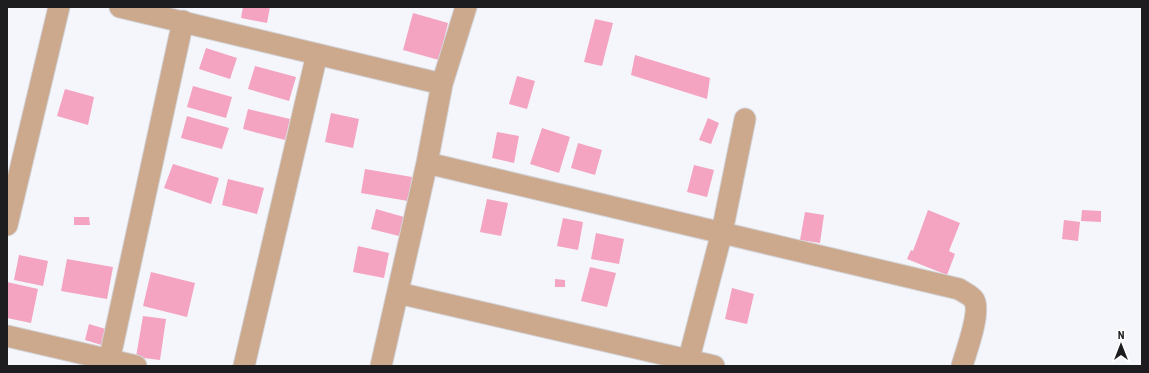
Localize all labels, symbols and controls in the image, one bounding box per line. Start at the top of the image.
north arrow [1101,325,1141,365]
text: N [1118,329,1125,342]

